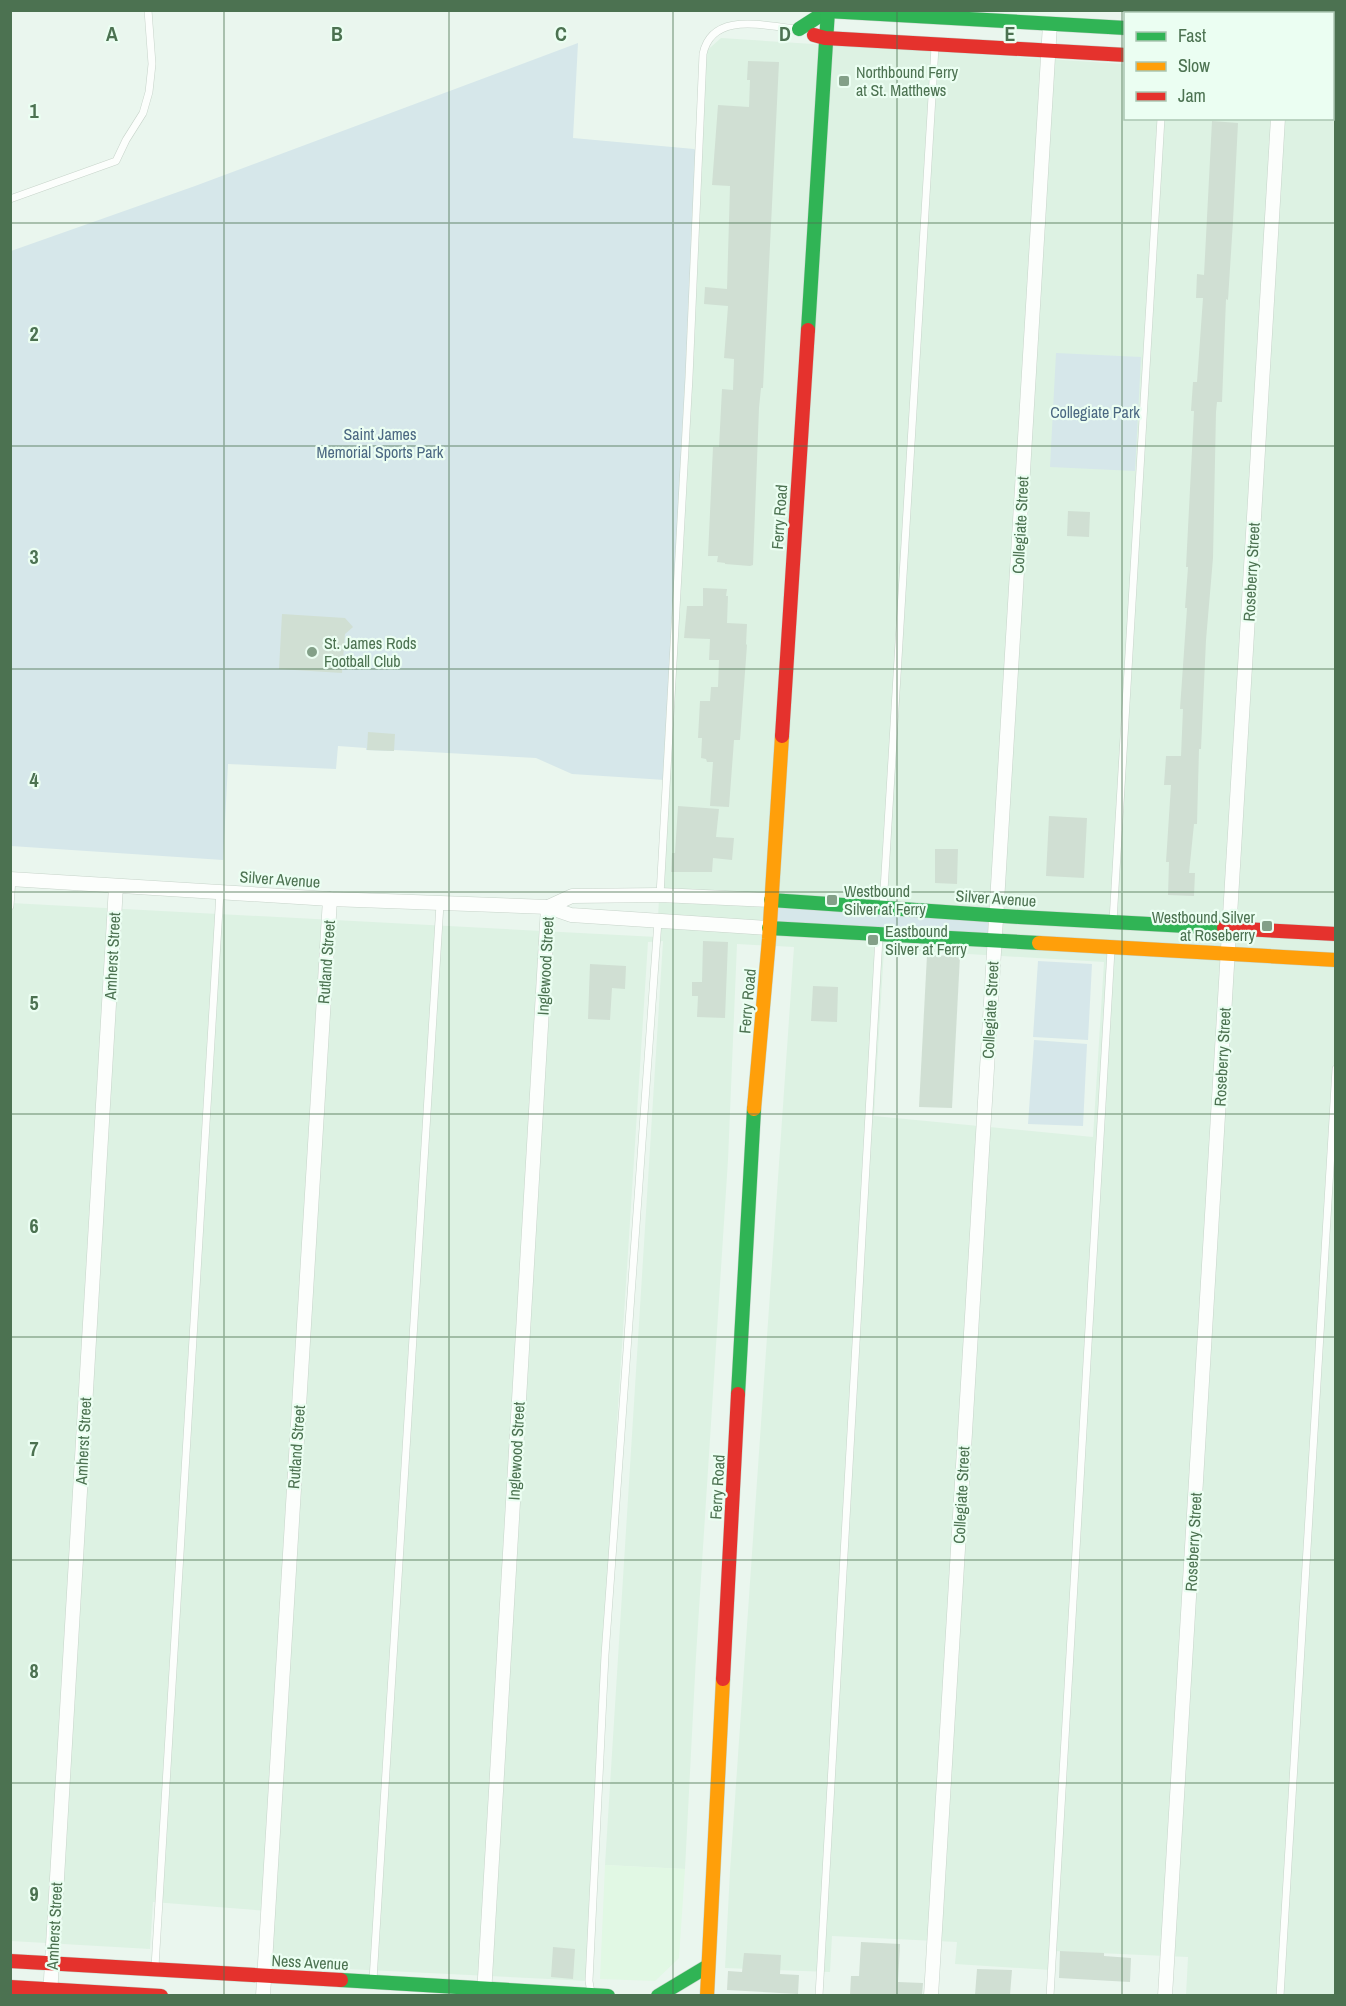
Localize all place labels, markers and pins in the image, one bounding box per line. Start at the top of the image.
place label: Northbound Ferry at St. Matthews [856,61,959,101]
marker: Northbound Ferry at St. Matthews [837,74,851,88]
place label: St. James Rods Football Club [324,632,417,672]
marker: St. James Rods Football Club [305,645,319,659]
place label: Westbound Silver at Ferry [844,880,926,920]
marker: Westbound Silver at Ferry [825,893,839,907]
place label: Westbound Silver at Roseberry [1152,906,1256,946]
marker: Westbound Silver at Roseberry [1260,919,1274,933]
place label: Eastbound Silver at Ferry [885,920,967,960]
marker: Eastbound Silver at Ferry [866,933,880,947]

